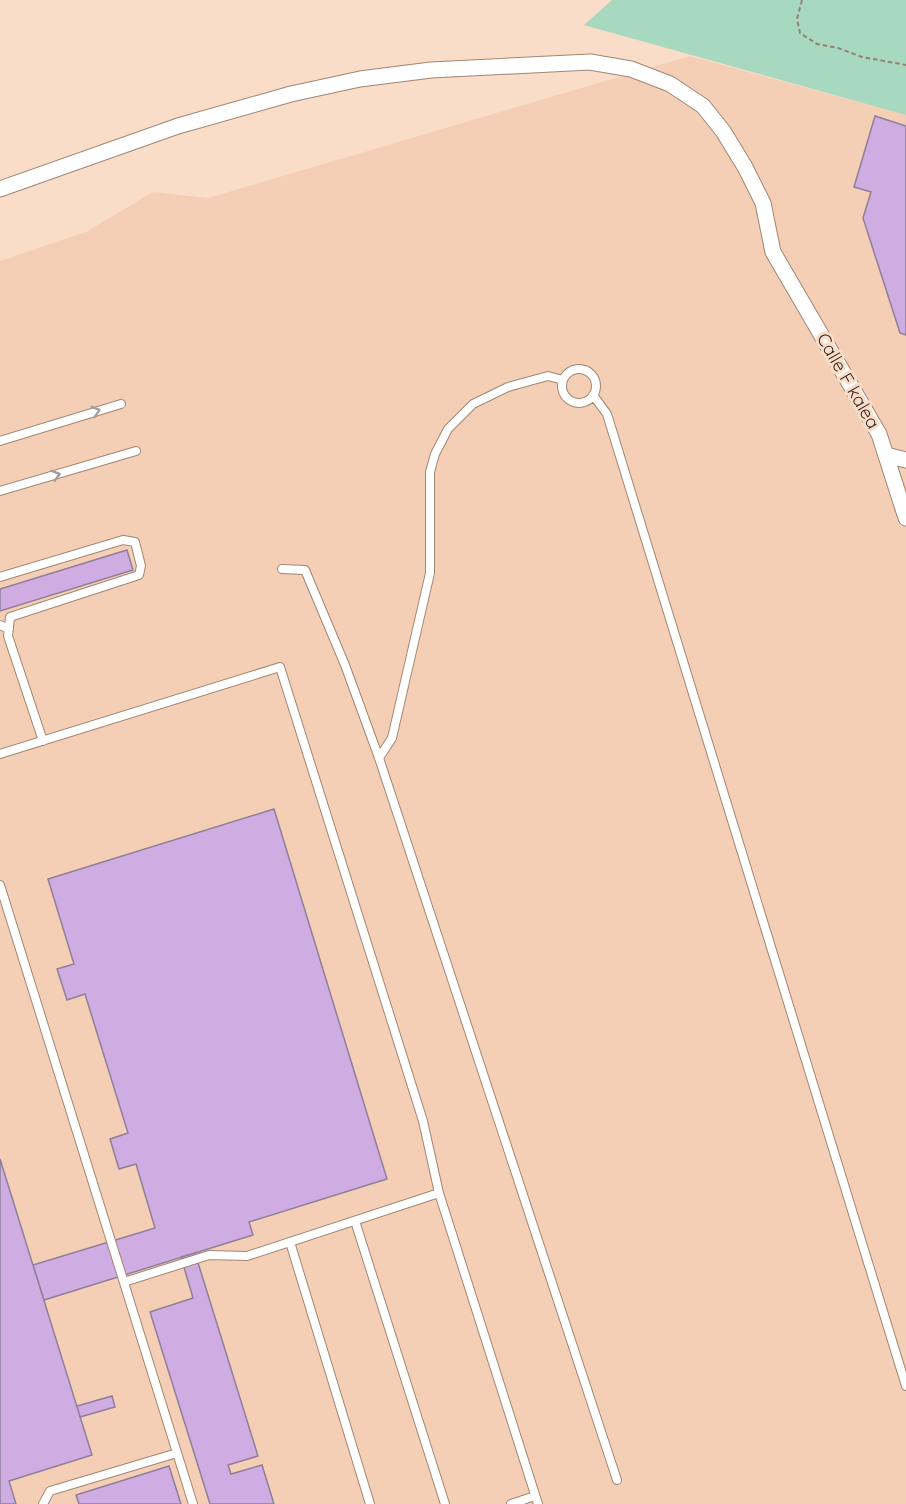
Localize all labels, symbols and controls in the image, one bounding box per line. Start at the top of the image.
street label: Calle F kalea [812,329,885,433]
one-way arrow [90,406,101,418]
one-way arrow [50,470,61,482]

